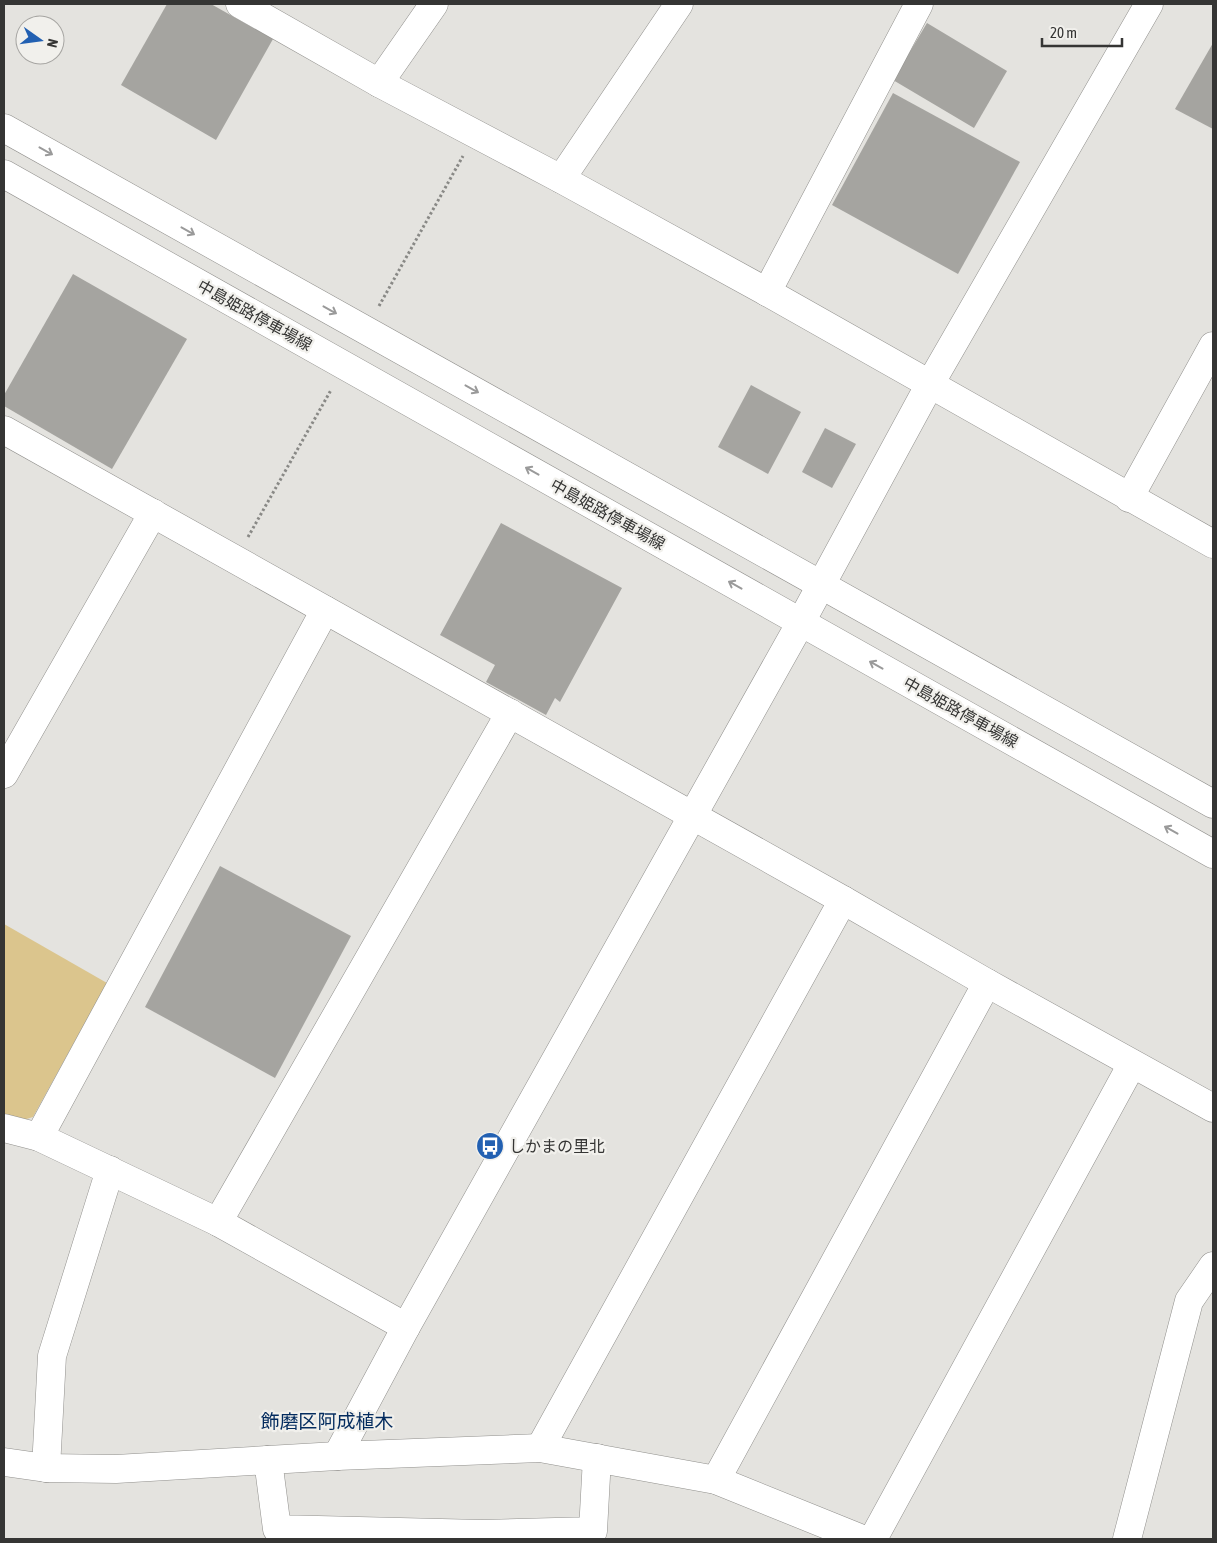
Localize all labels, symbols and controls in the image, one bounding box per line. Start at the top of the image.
north arrow [15,15,65,65]
scale bar [1042,15,1122,47]
text: 20 m [1050,24,1077,41]
text: N [44,37,61,49]
one-way arrow [39,147,53,157]
one-way arrow [180,227,195,236]
street label: 中島姫路停車場線 [195,276,315,354]
one-way arrow [322,306,337,315]
one-way arrow [464,385,478,395]
one-way arrow [525,466,540,476]
street label: 中島姫路停車場線 [548,475,668,553]
one-way arrow [727,580,742,590]
one-way arrow [870,659,884,669]
street label: 中島姫路停車場線 [901,673,1021,751]
one-way arrow [1163,825,1178,835]
bus stop icon: しかまの里北 [475,1131,505,1161]
place label: しかまの里北 [509,1137,605,1155]
district label: 飾磨区阿成植木 [260,1410,394,1432]

